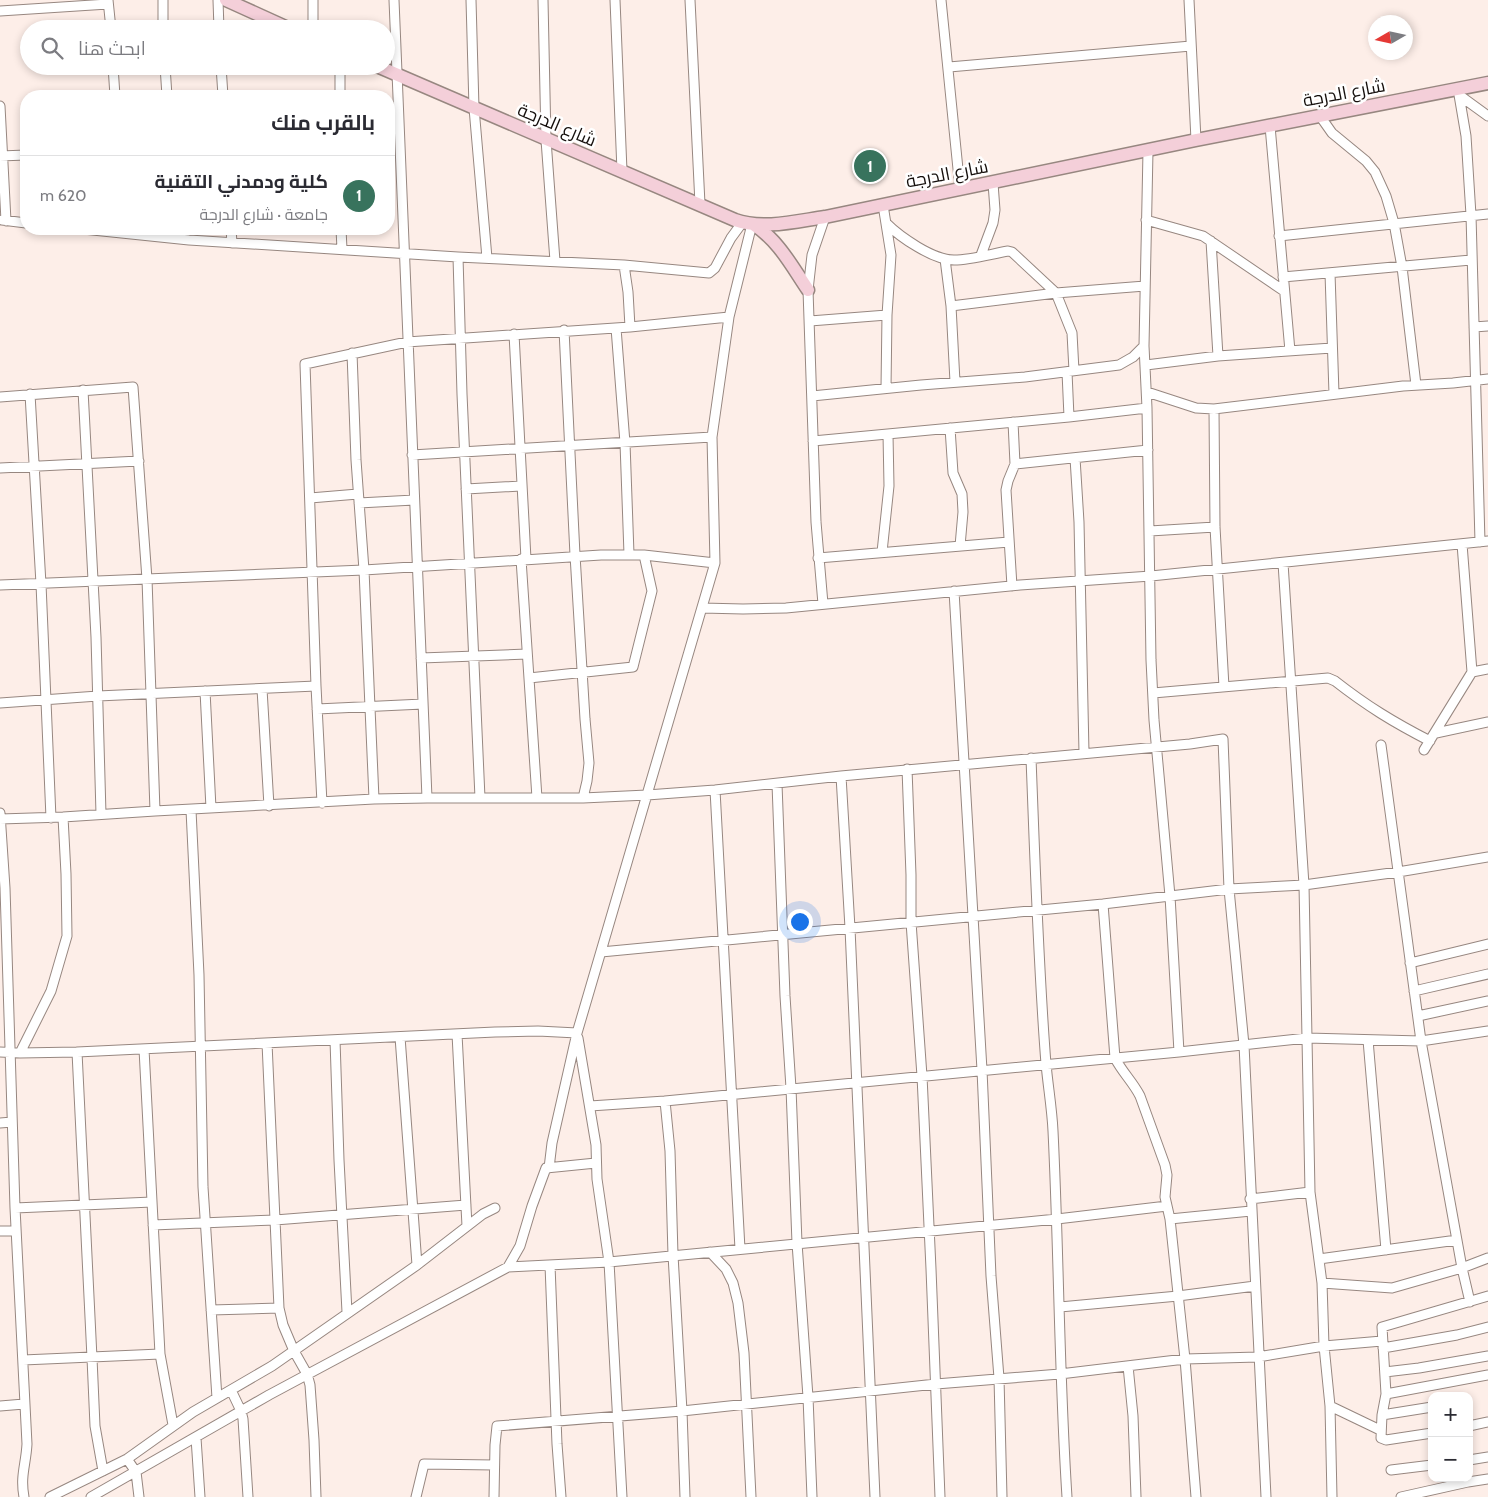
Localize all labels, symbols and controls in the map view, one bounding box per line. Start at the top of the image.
north arrow [1368,15,1413,60]
search box [20,20,395,75]
icon: search [38,34,66,62]
text: ابحث هنا [78,37,146,60]
street label: شارع الدرجة [1301,74,1387,113]
street label: شارع الدرجة [514,99,600,152]
text: بالقرب منك [271,110,375,135]
pin: 1 [854,147,886,185]
street label: شارع الدرجة [904,155,990,194]
text: كلية ودمدني التقنية [155,170,328,193]
text: 620 m [40,186,86,205]
text: 1 [356,186,362,205]
text: جامعة · شارع الدرجة [200,205,328,224]
your location [787,909,813,935]
map controls [1428,1392,1473,1482]
button: + [1428,1392,1473,1437]
button: − [1428,1437,1473,1482]

